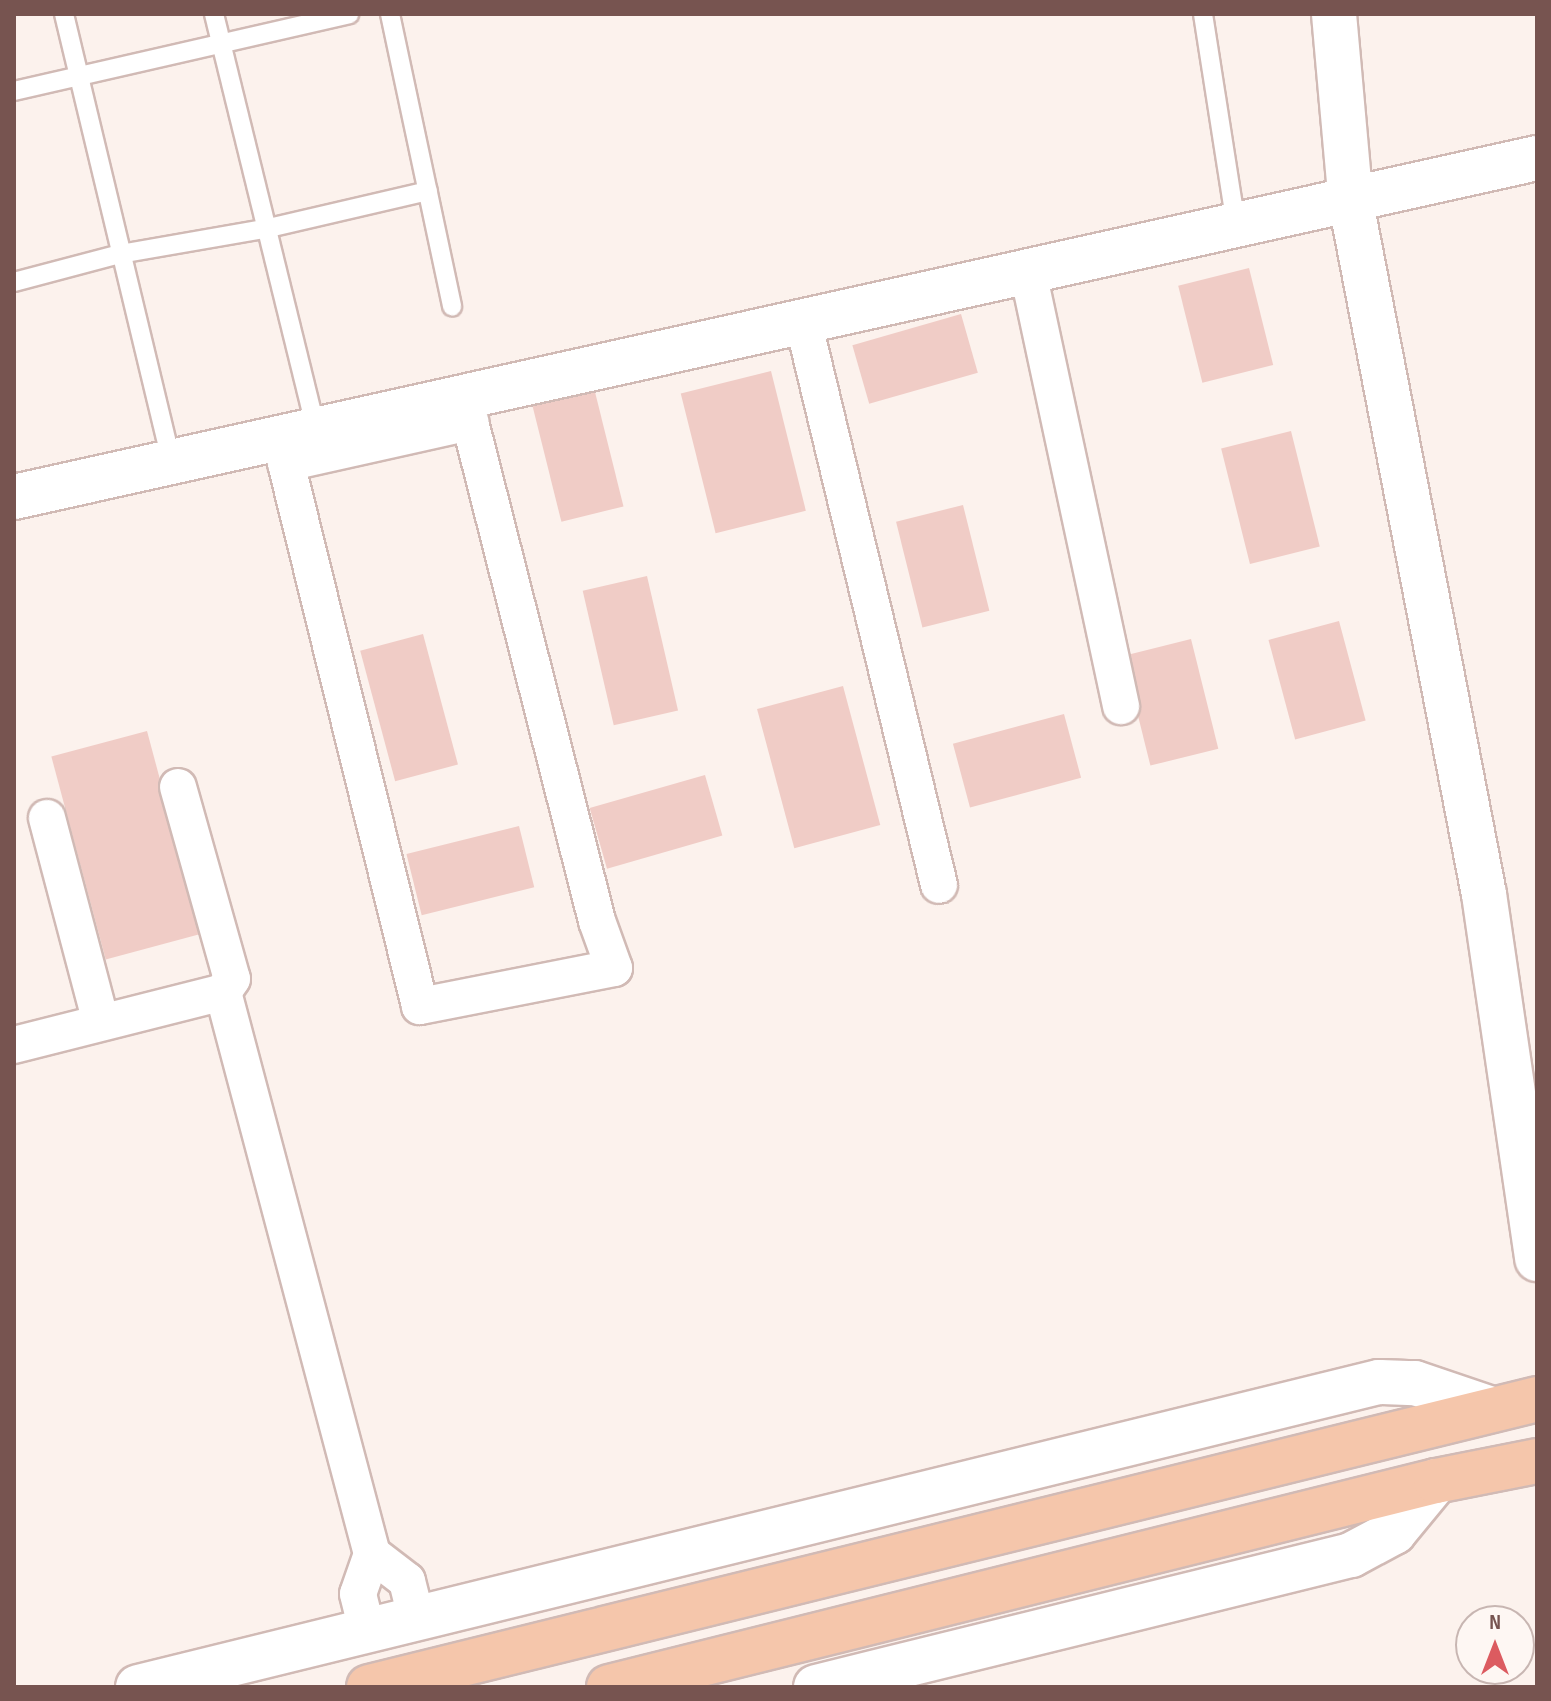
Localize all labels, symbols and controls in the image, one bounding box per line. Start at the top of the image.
north arrow [1455,1605,1535,1685]
text: N [1489,1609,1501,1636]

